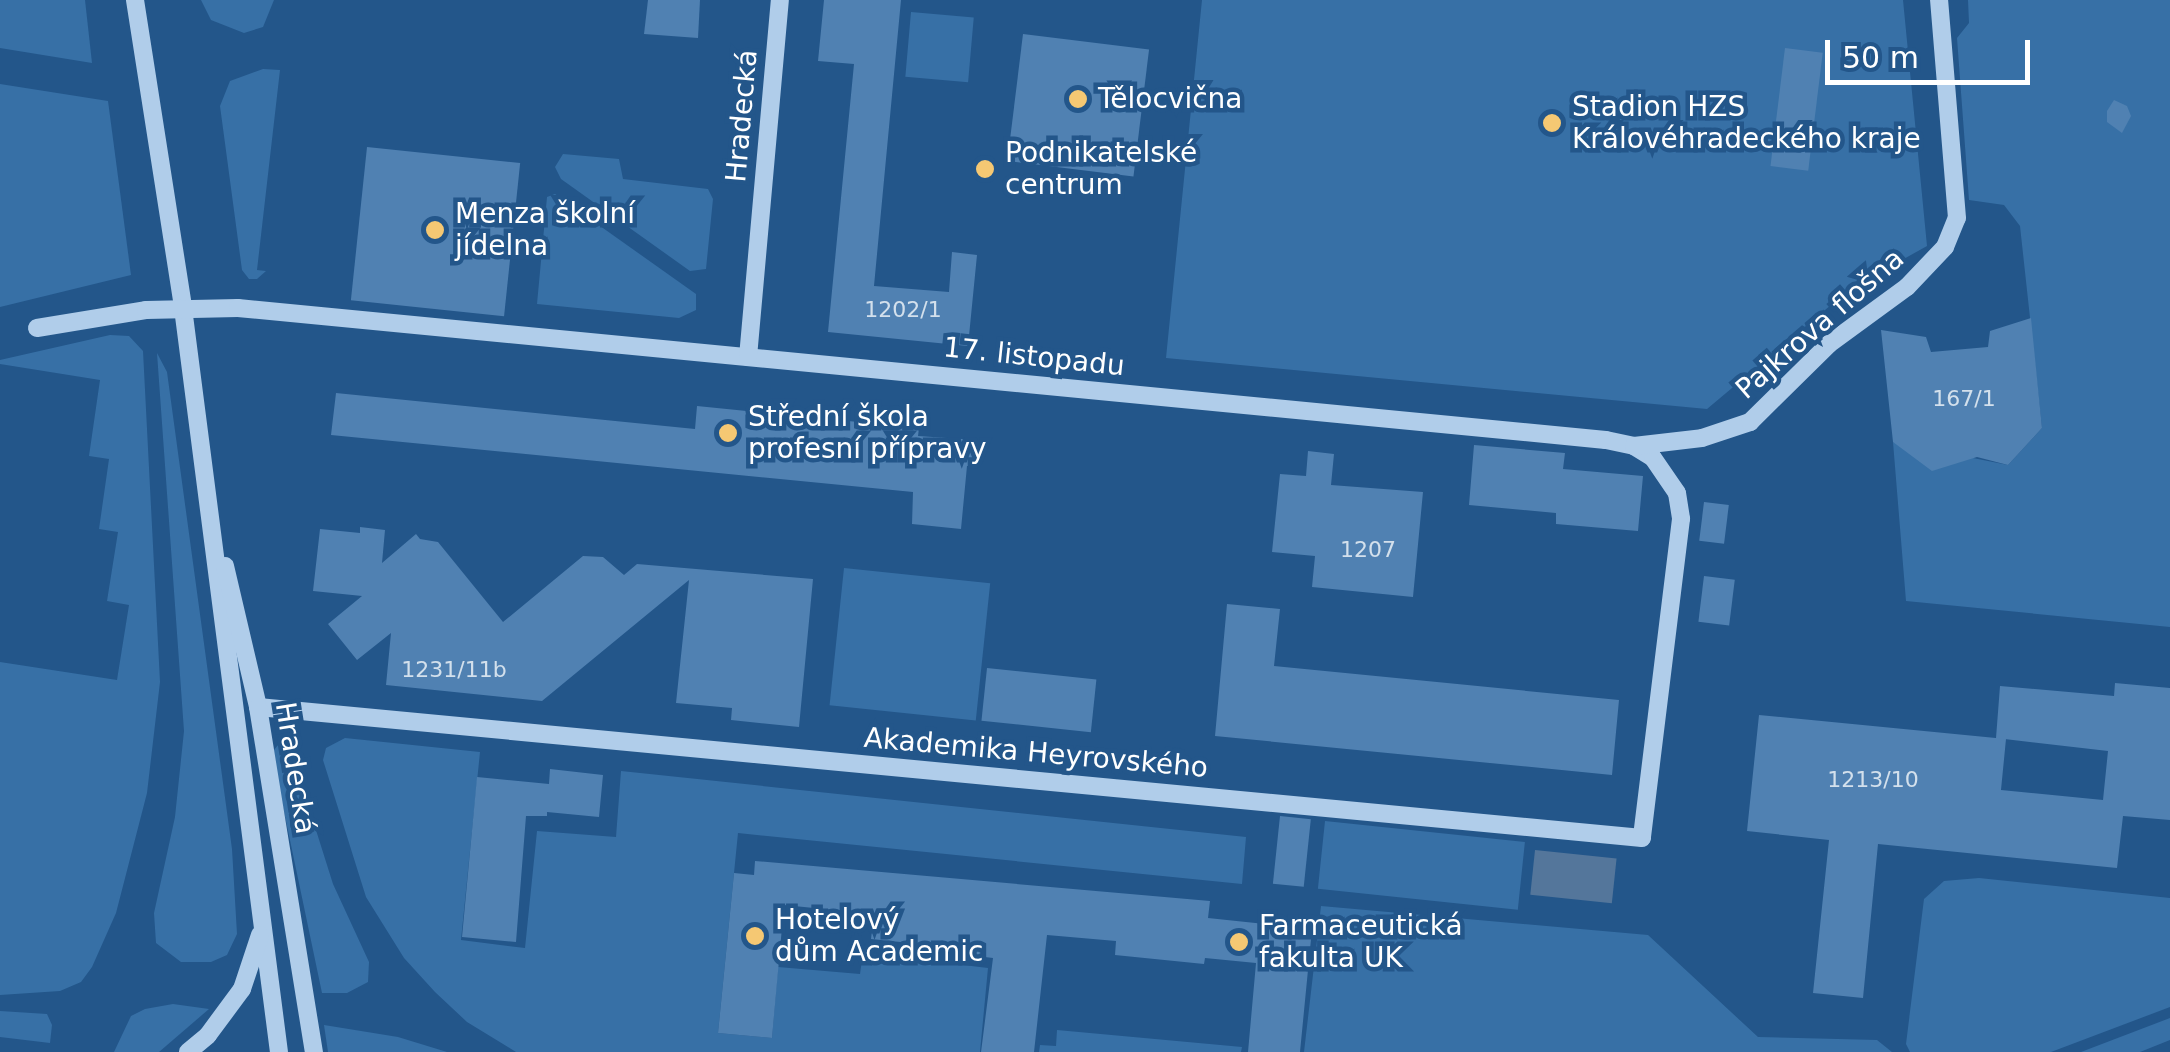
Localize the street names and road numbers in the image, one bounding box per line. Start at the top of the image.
street label: Hradecká [719,48,765,184]
street label: Pajkrova flošna [1729,242,1911,406]
street label: 17. listopadu [942,331,1126,383]
street label: Hradecká [268,700,322,836]
street label: Akademika Heyrovského [863,721,1209,785]

